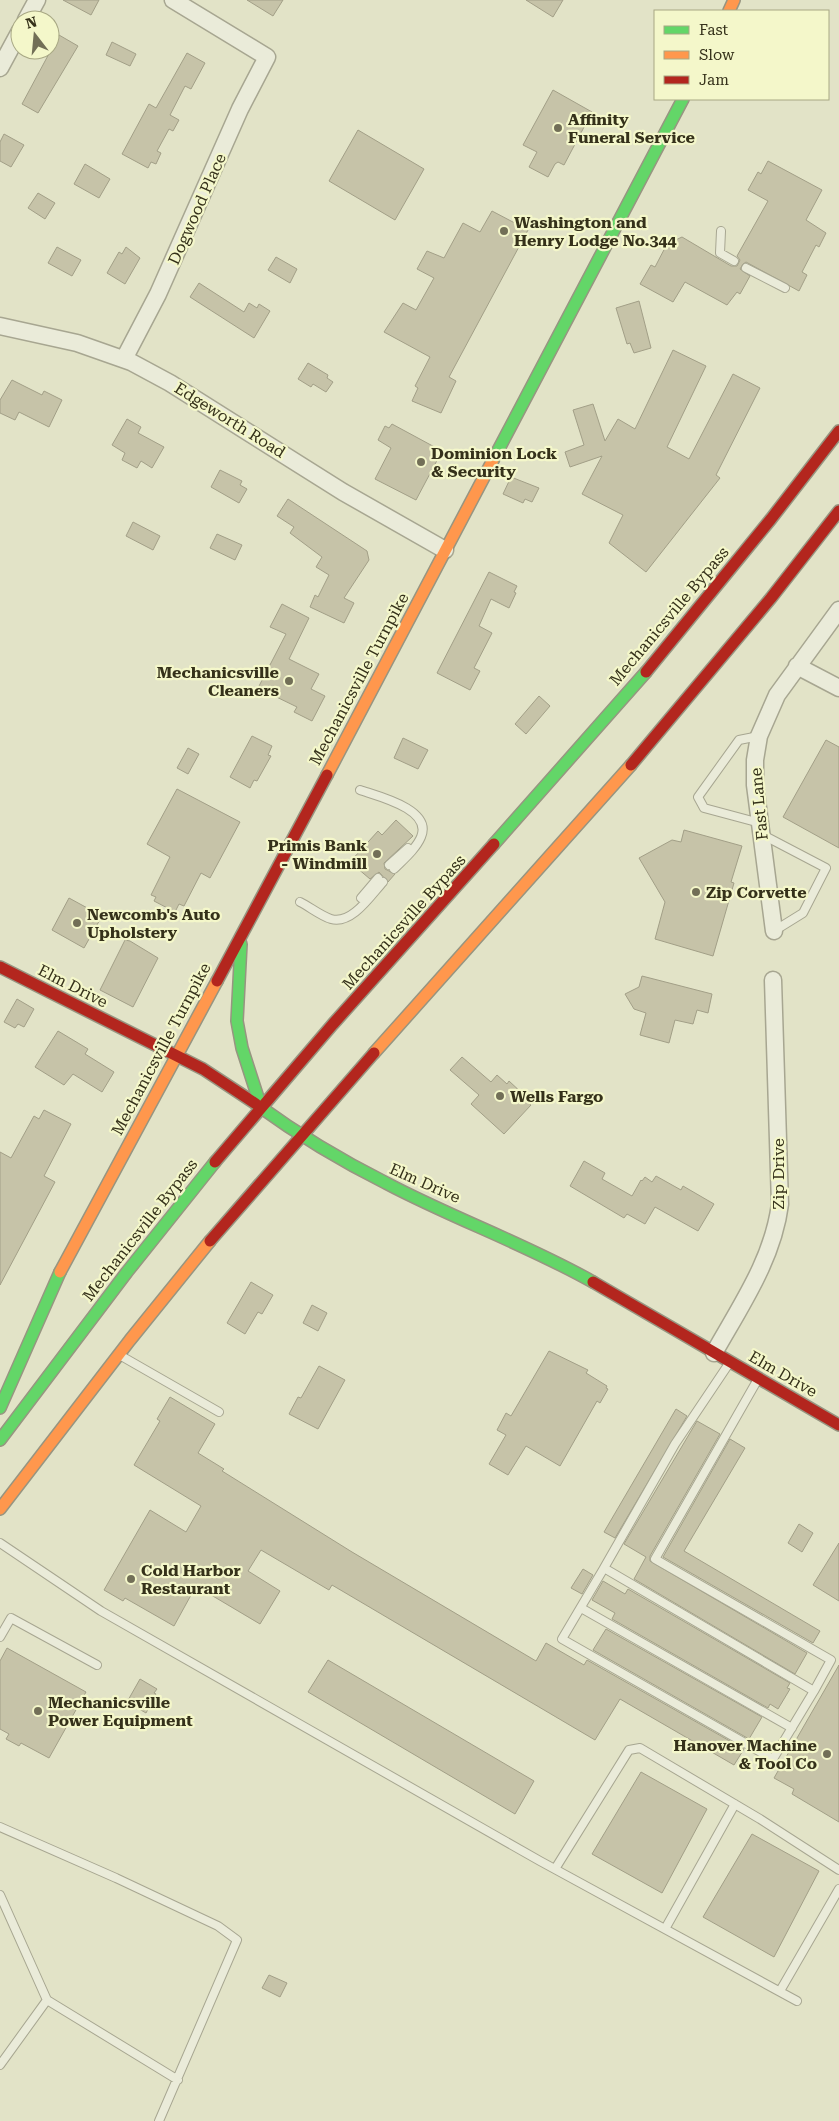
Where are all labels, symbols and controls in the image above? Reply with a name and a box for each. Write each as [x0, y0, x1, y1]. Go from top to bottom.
north arrow [10, 10, 60, 60]
legend [654, 10, 829, 100]
text: N [24, 13, 39, 32]
text: Fast [699, 21, 729, 39]
text: Slow [699, 46, 735, 64]
text: Jam [699, 71, 729, 89]
place label: Affinity Funeral Service [568, 110, 695, 147]
marker: Affinity Funeral Service [552, 122, 564, 134]
street label: Dogwood Place [164, 150, 230, 268]
place label: Washington and Henry Lodge No.344 [514, 213, 676, 250]
marker: Washington and Henry Lodge No.344 [498, 225, 510, 237]
street label: Edgeworth Road [171, 378, 289, 462]
place label: Dominion Lock & Security [431, 444, 557, 481]
marker: Dominion Lock & Security [415, 456, 427, 468]
street label: Mechanicsville Bypass [605, 542, 733, 689]
street label: Mechanicsville Turnpike [305, 589, 413, 768]
place label: Mechanicsville Cleaners [157, 663, 279, 700]
marker: Mechanicsville Cleaners [283, 675, 295, 687]
street label: Fast Lane [746, 767, 772, 841]
place label: Primis Bank - Windmill [267, 836, 368, 873]
marker: Primis Bank - Windmill [371, 848, 383, 860]
street label: Mechanicsville Bypass [338, 850, 470, 993]
place label: Zip Corvette [706, 883, 807, 902]
marker: Zip Corvette [690, 886, 702, 898]
place label: Newcomb's Auto Upholstery [87, 905, 220, 942]
marker: Newcomb's Auto Upholstery [71, 917, 83, 929]
street label: Mechanicsville Turnpike [107, 959, 215, 1138]
street label: Elm Drive [35, 960, 111, 1012]
place label: Wells Fargo [510, 1087, 603, 1106]
marker: Wells Fargo [494, 1090, 506, 1102]
street label: Zip Drive [769, 1138, 788, 1210]
street label: Mechanicsville Bypass [79, 1155, 202, 1305]
street label: Elm Drive [387, 1159, 464, 1207]
street label: Elm Drive [746, 1347, 821, 1401]
place label: Cold Harbor Restaurant [141, 1561, 241, 1598]
marker: Cold Harbor Restaurant [125, 1573, 137, 1585]
place label: Mechanicsville Power Equipment [48, 1693, 193, 1730]
marker: Mechanicsville Power Equipment [32, 1705, 44, 1717]
place label: Hanover Machine & Tool Co [674, 1736, 817, 1773]
marker: Hanover Machine & Tool Co [821, 1748, 833, 1760]

